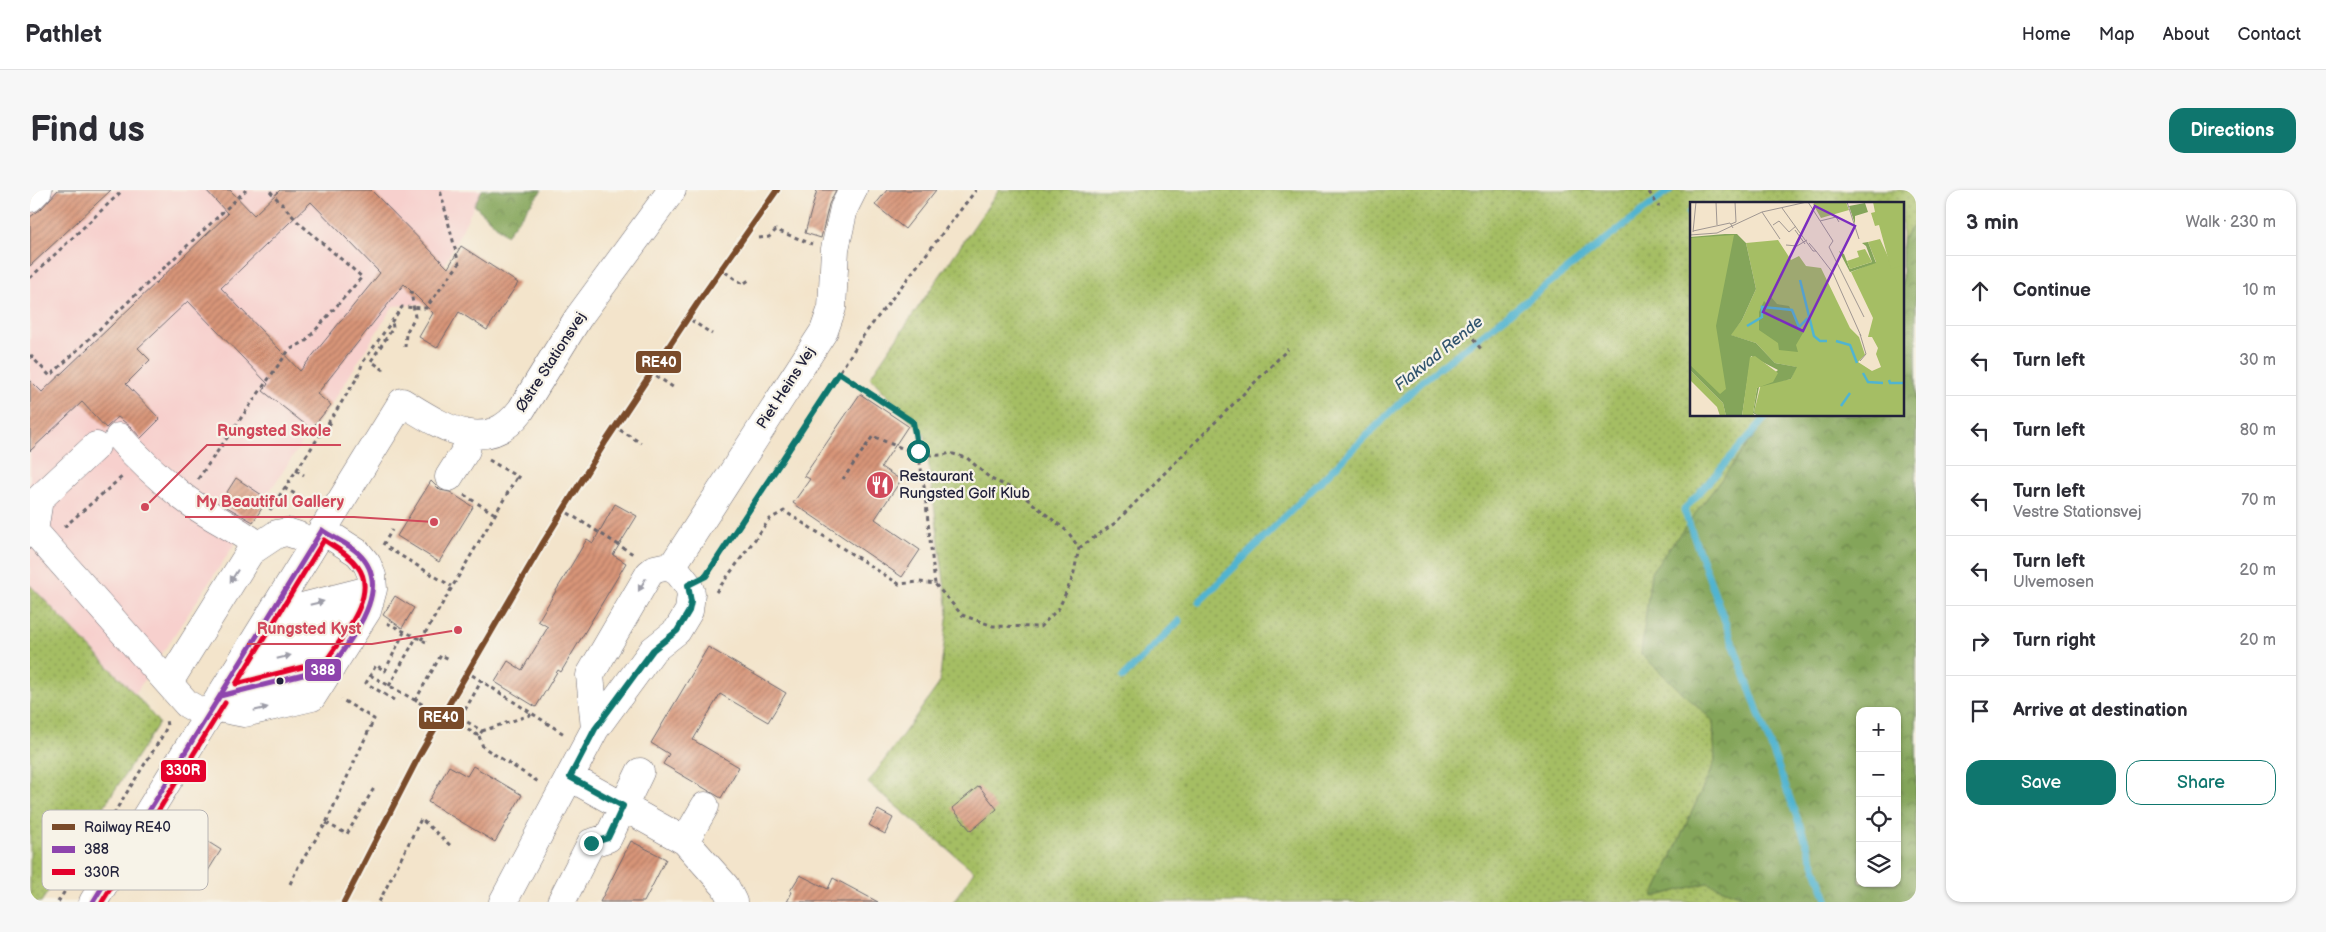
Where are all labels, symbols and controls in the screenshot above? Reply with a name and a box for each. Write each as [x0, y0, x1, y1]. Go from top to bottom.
text: Pathlet [25, 20, 102, 49]
text: Home [2022, 24, 2071, 45]
text: Map [2099, 24, 2135, 45]
text: About [2163, 24, 2210, 45]
text: Contact [2238, 24, 2301, 45]
button: Directions [2169, 108, 2296, 153]
text: Find us [30, 109, 145, 152]
inset map [1690, 202, 1904, 416]
text: 3 min [1966, 210, 2019, 235]
text: Walk · 230 m [2186, 213, 2276, 232]
icon: ahead [1966, 277, 1994, 305]
text: Continue [2013, 279, 2091, 302]
text: 10 m [2243, 281, 2276, 300]
street label: Østre Stationsvej [512, 308, 590, 416]
water label: Flakvad Rende [1391, 313, 1487, 395]
street label: Piet Heins Vej [752, 343, 820, 433]
icon: left [1966, 347, 1994, 375]
text: Turn left [2013, 349, 2085, 372]
line badge: RE40 [635, 350, 682, 374]
text: 30 m [2239, 351, 2276, 370]
text: RE40 [641, 354, 677, 371]
callout: Rungsted Skole [207, 414, 341, 445]
icon: left [1966, 417, 1994, 445]
text: Turn left [2013, 419, 2085, 442]
text: 80 m [2240, 421, 2276, 440]
text: Rungsted Skole [217, 422, 331, 441]
route start [907, 440, 930, 463]
place label: Restaurant Rungsted Golf Klub [899, 467, 1030, 503]
restaurant icon: Restaurant Rungsted Golf Klub [865, 470, 895, 500]
text: Turn left [2013, 480, 2085, 503]
callout: My Beautiful Gallery [185, 486, 354, 517]
icon: left [1966, 487, 1994, 515]
text: 70 m [2241, 491, 2276, 510]
text: My Beautiful Gallery [196, 493, 345, 512]
text: Vestre Stationsvej [2013, 503, 2142, 522]
text: Turn left [2013, 550, 2085, 573]
icon: left [1966, 557, 1994, 585]
text: 20 m [2240, 561, 2276, 580]
one-way arrow [229, 570, 238, 583]
text: Ulvemosen [2013, 573, 2094, 592]
one-way arrow [638, 579, 647, 592]
one-way arrow [309, 599, 324, 607]
callout: Rungsted Kyst [247, 613, 372, 644]
text: Rungsted Kyst [257, 620, 362, 639]
icon: right [1966, 627, 1994, 655]
text: Turn right [2013, 629, 2096, 652]
text: 20 m [2240, 631, 2276, 650]
one-way arrow [277, 653, 292, 661]
line badge: 388 [304, 658, 342, 682]
text: 388 [310, 662, 336, 679]
unlabelled marker [275, 676, 285, 686]
icon: arrive [1966, 697, 1994, 725]
text: Arrive at destination [2013, 699, 2188, 722]
one-way arrow [254, 705, 269, 713]
line badge: RE40 [418, 706, 465, 730]
map controls [1856, 707, 1901, 887]
button: + [1856, 707, 1901, 752]
text: RE40 [423, 709, 459, 726]
button: − [1856, 752, 1901, 797]
line badge: 330R [160, 759, 207, 783]
button: Save [1966, 760, 2116, 805]
button: Share [2126, 760, 2276, 805]
text: 330R [166, 762, 201, 779]
button: locate [1856, 797, 1901, 842]
legend [42, 810, 208, 890]
text: Railway RE40 [84, 819, 171, 836]
route end [580, 832, 603, 855]
text: 388 [84, 841, 109, 858]
button: layers [1856, 842, 1901, 887]
text: 330R [84, 864, 119, 881]

